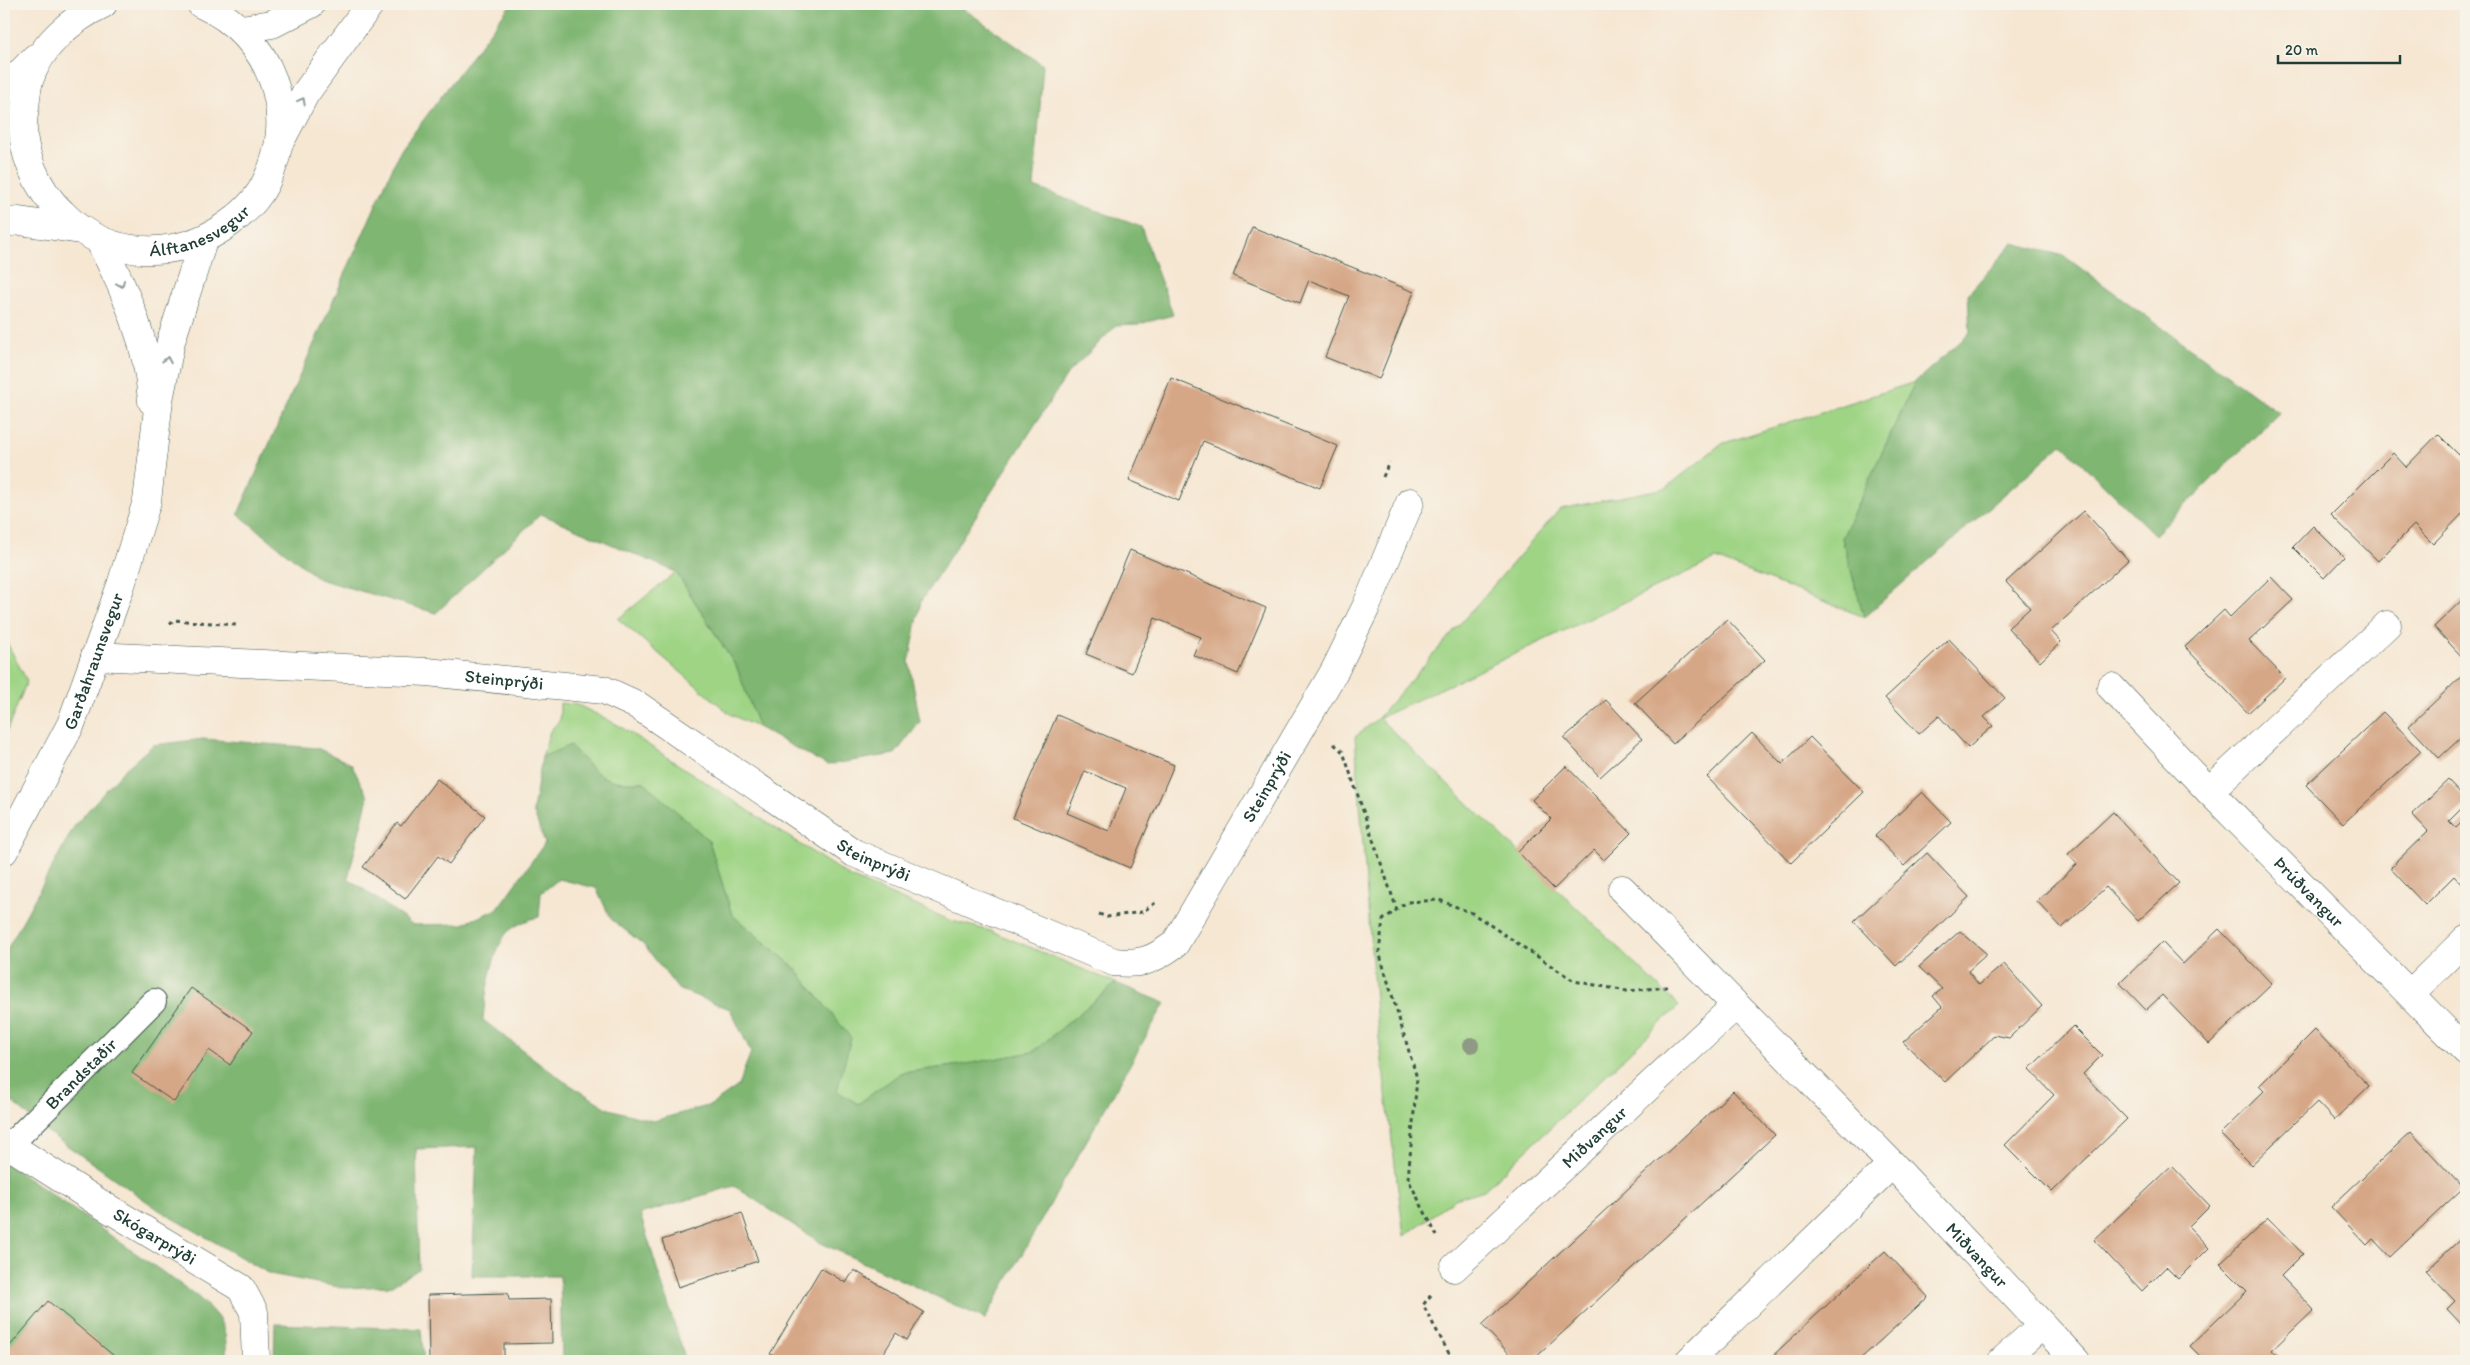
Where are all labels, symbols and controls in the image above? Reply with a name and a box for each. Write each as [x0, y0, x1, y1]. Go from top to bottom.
scale bar [2278, 32, 2400, 64]
text: 20 m [2285, 41, 2319, 59]
one-way arrow [295, 97, 305, 106]
street label: Álftanesvegur [149, 200, 255, 261]
one-way arrow [116, 279, 126, 287]
one-way arrow [162, 355, 172, 364]
street label: Garðahraunsvegur [59, 590, 128, 733]
street label: Steinprýði [464, 665, 545, 695]
street label: Steinprýði [1237, 747, 1296, 826]
street label: Steinprýði [832, 833, 914, 886]
street label: Þrúðvangur [2269, 852, 2349, 932]
street label: Brandstaðir [41, 1033, 122, 1114]
street label: Miðvangur [1557, 1101, 1632, 1173]
street label: Skógarprýði [109, 1203, 201, 1270]
street label: Miðvangur [1941, 1218, 2013, 1293]

